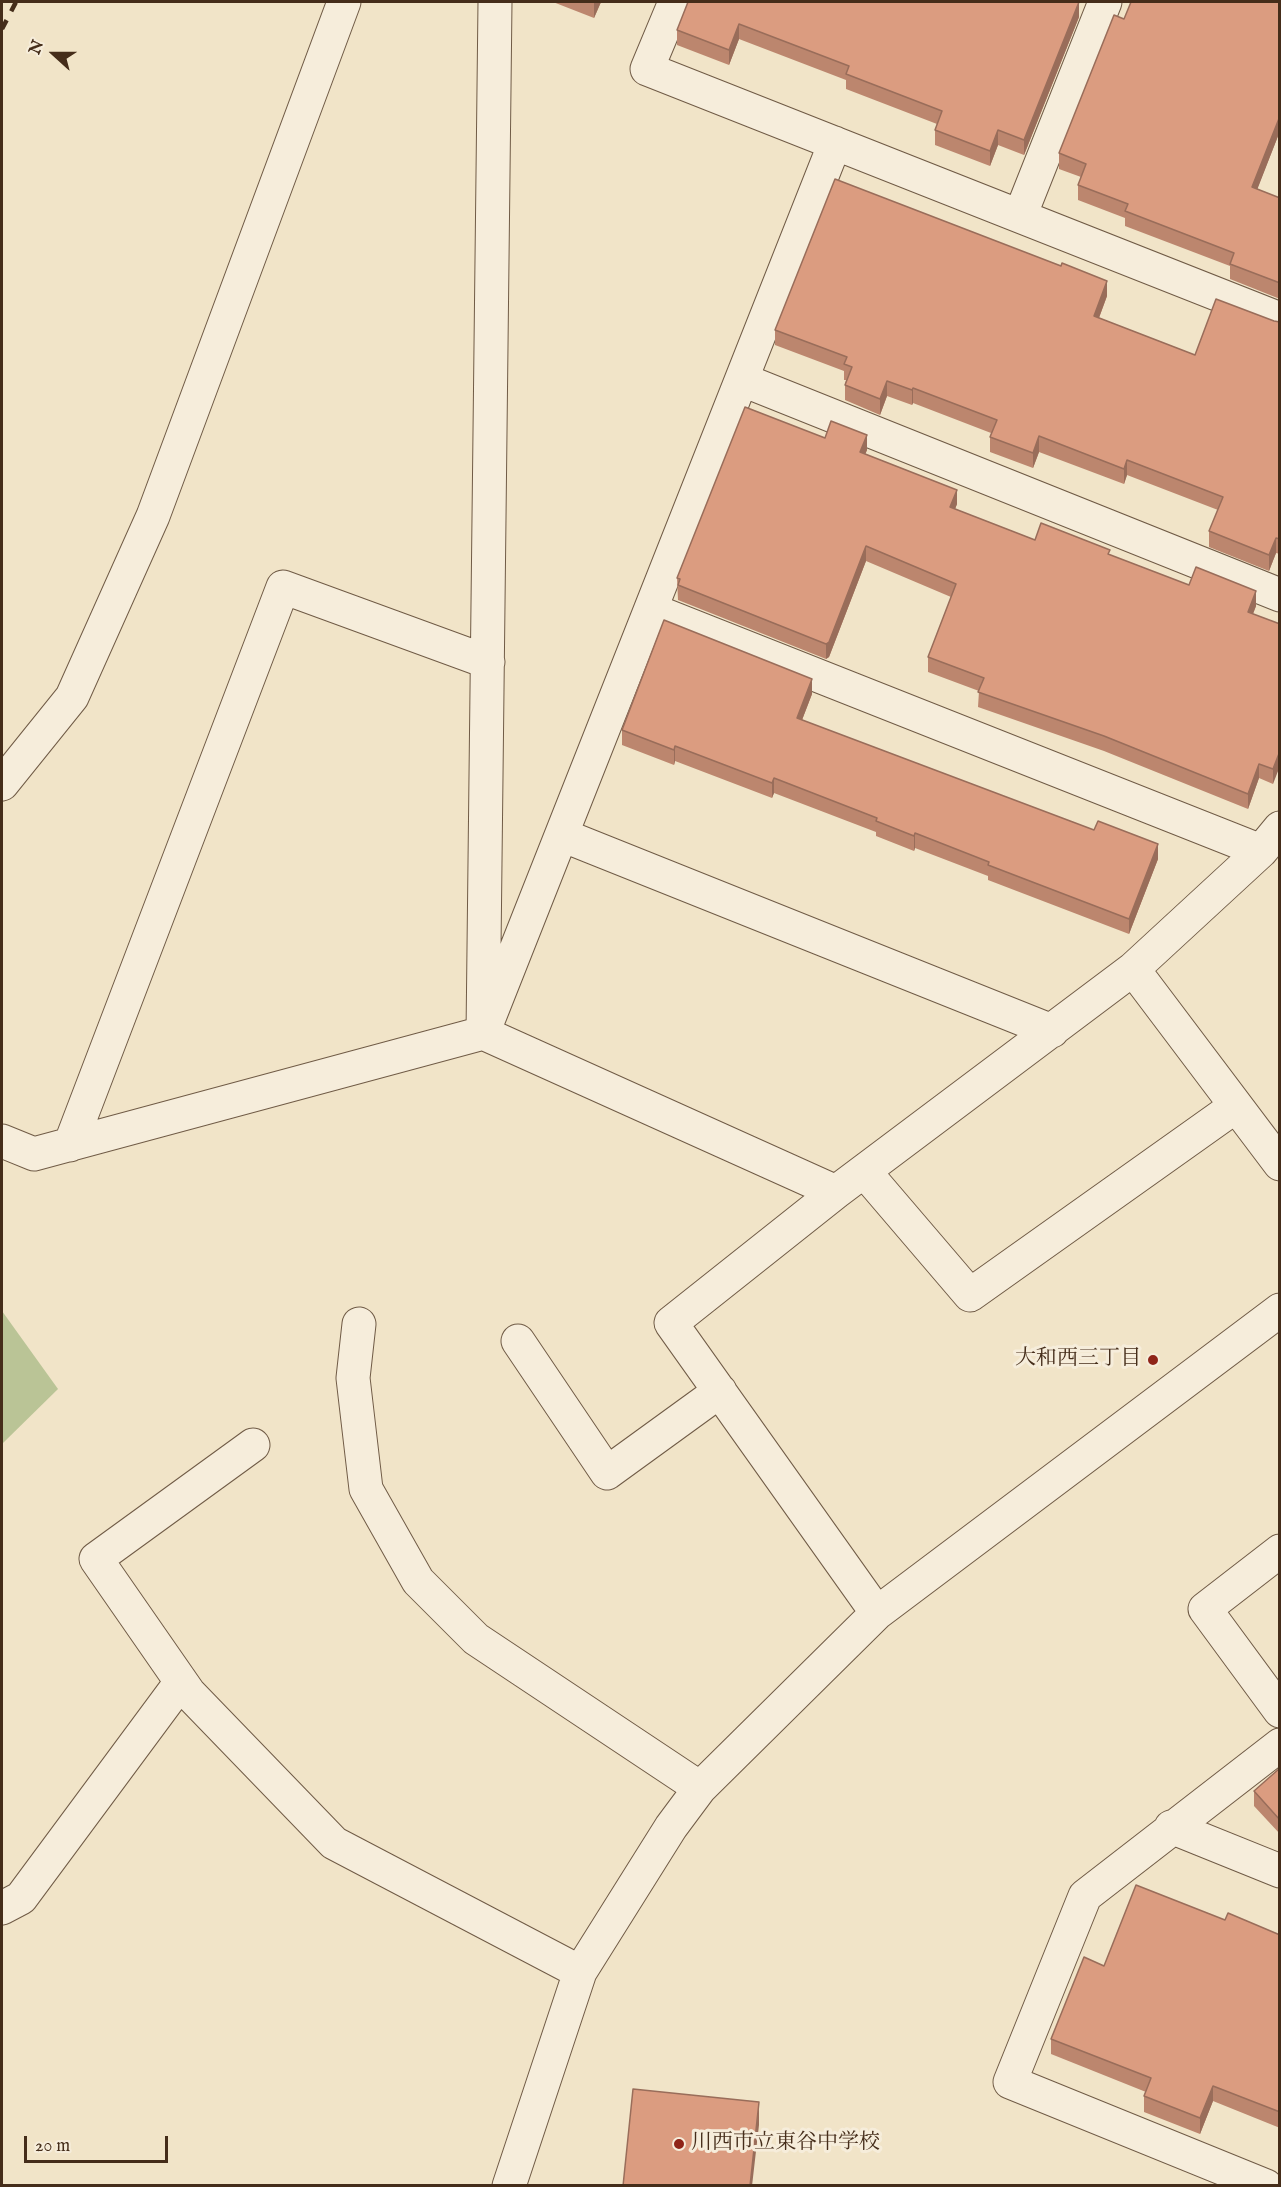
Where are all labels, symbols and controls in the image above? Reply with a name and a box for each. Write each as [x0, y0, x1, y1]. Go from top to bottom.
north arrow [24, 24, 84, 84]
text: N [25, 38, 49, 58]
place label: 大和西三丁目 [1015, 1347, 1141, 1373]
marker: 大和西三丁目 [1146, 1353, 1160, 1367]
scale bar [27, 2124, 171, 2162]
place label: 川西市立東谷中学校 [691, 2131, 880, 2157]
text: 20 m [35, 2135, 70, 2158]
marker: 川西市立東谷中学校 [672, 2137, 686, 2151]

